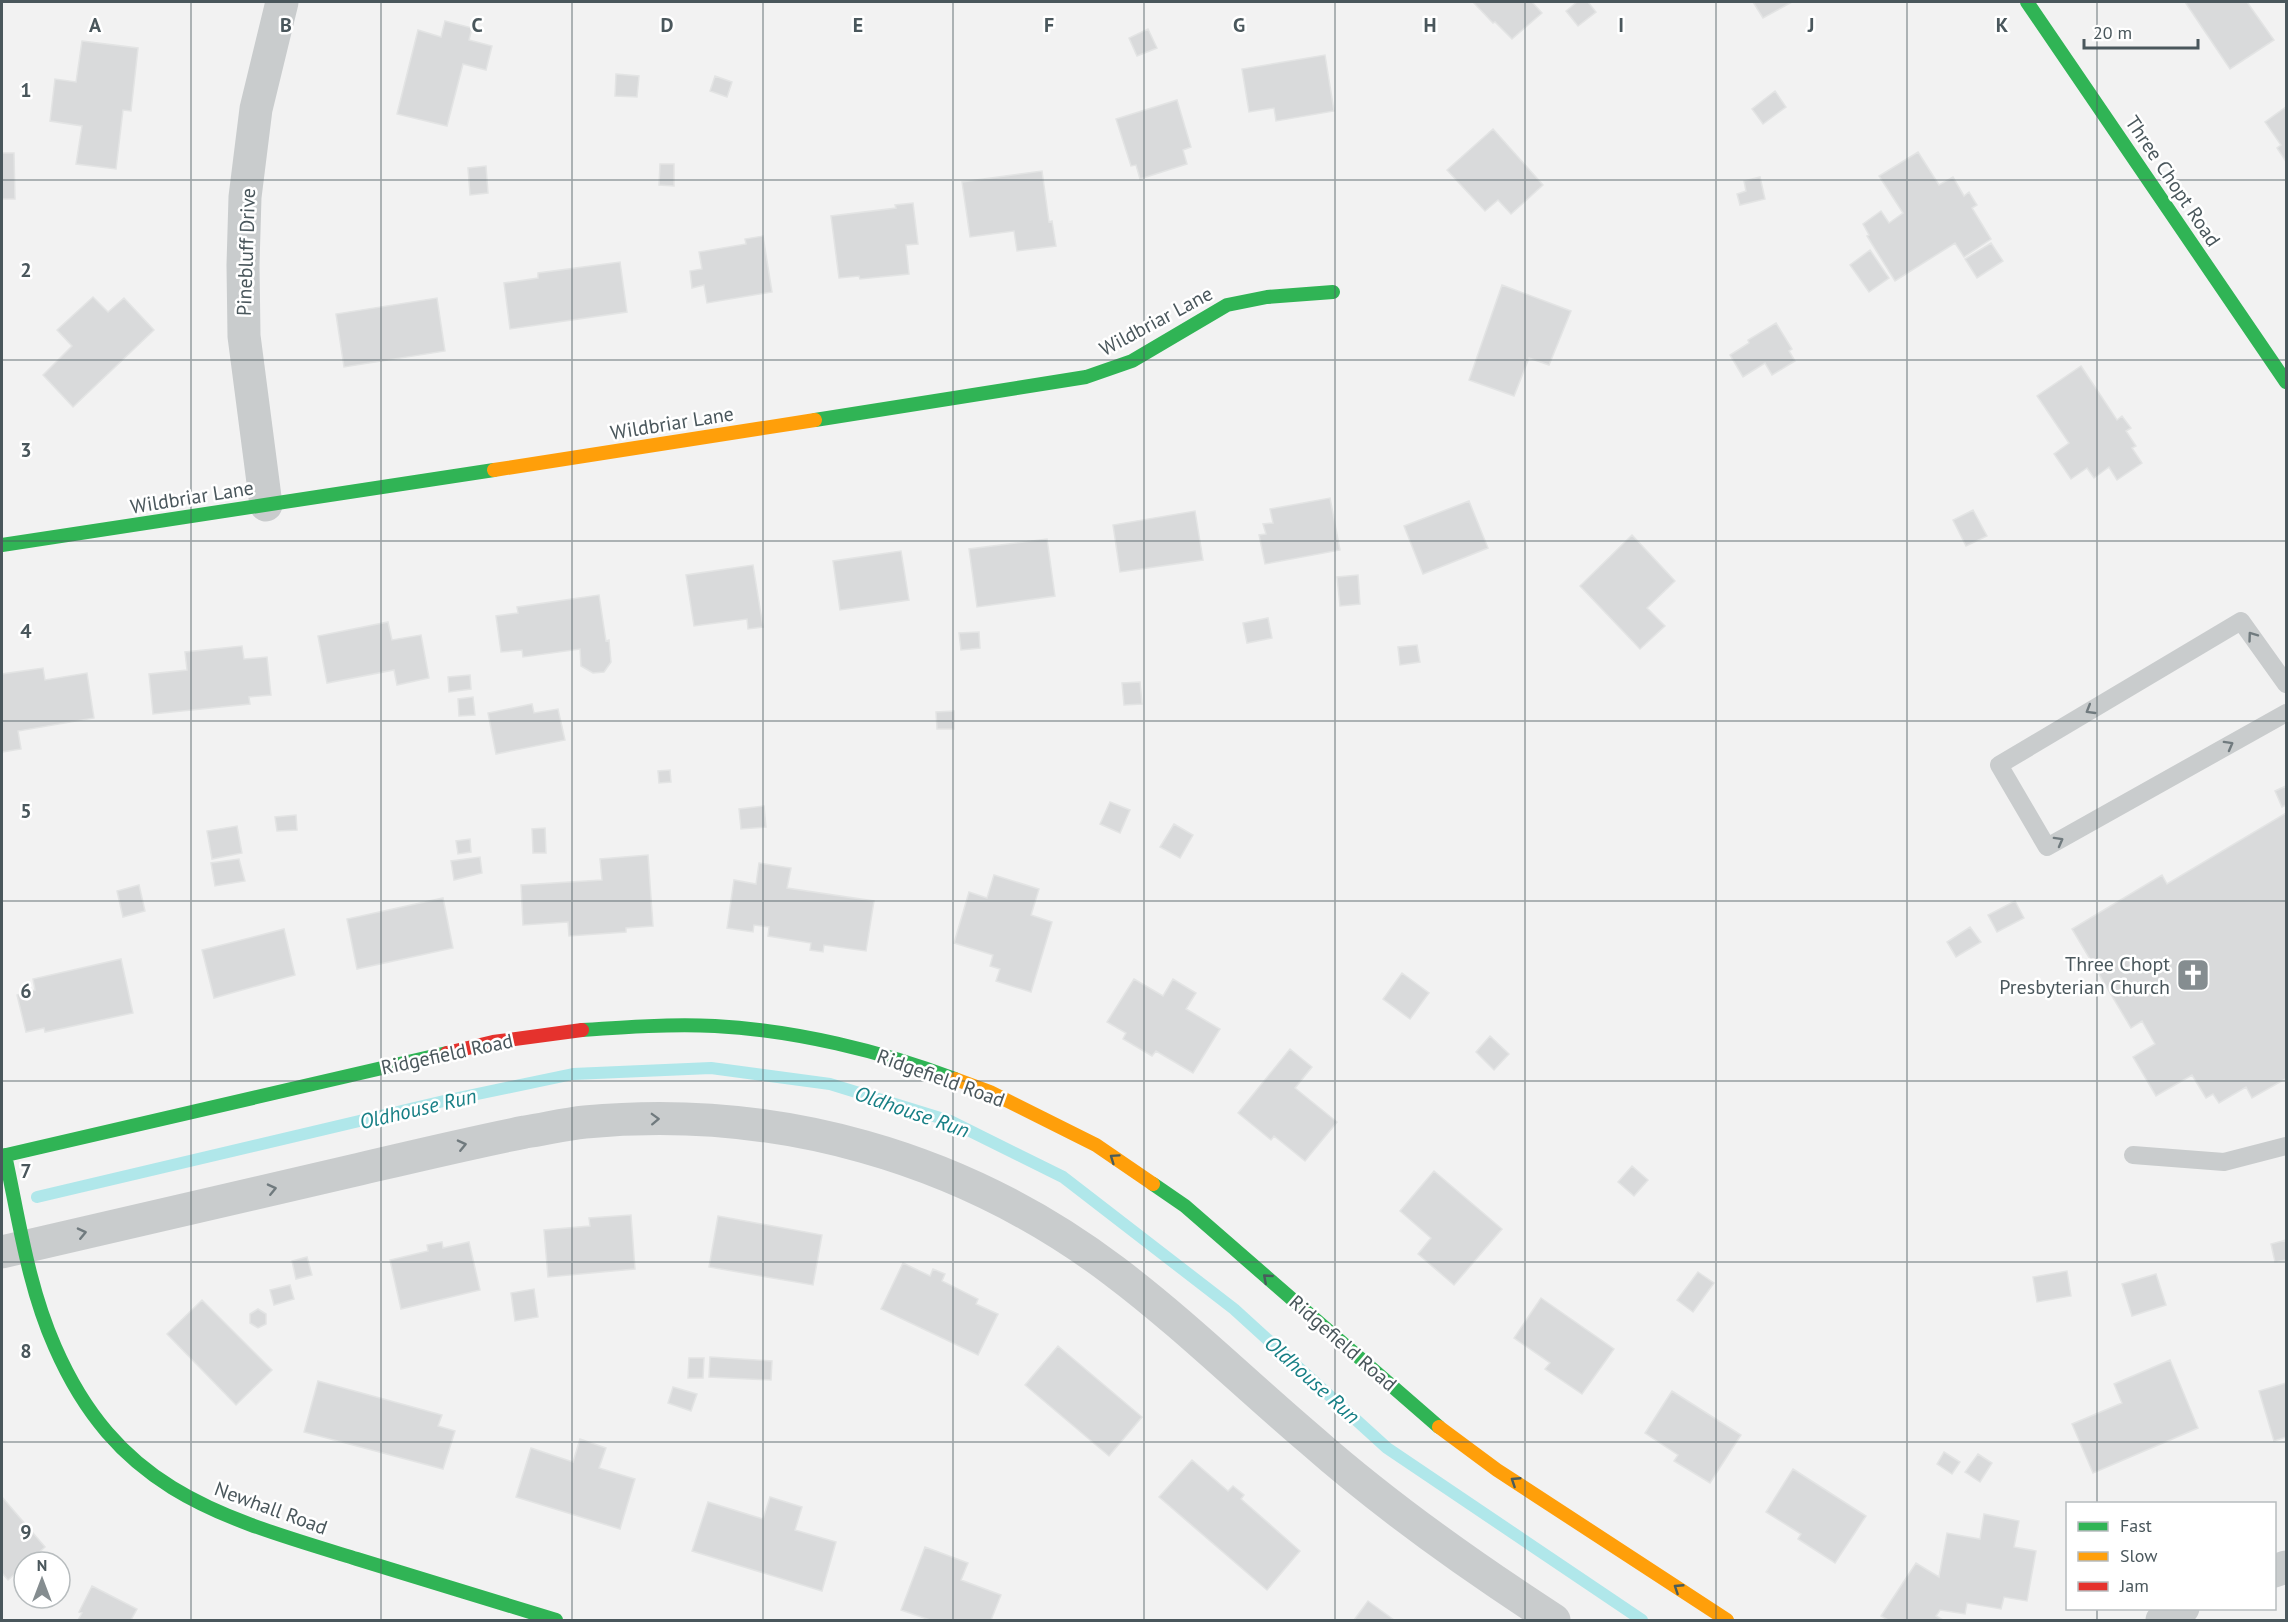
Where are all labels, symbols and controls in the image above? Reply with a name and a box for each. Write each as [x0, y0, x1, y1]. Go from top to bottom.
text: A [89, 12, 102, 38]
text: B [280, 12, 292, 38]
text: C [471, 12, 483, 38]
text: D [661, 12, 674, 38]
text: E [853, 12, 863, 38]
text: F [1044, 12, 1054, 38]
text: G [1233, 12, 1245, 38]
text: H [1423, 12, 1437, 38]
text: I [1618, 12, 1624, 38]
text: J [1807, 12, 1814, 38]
text: K [1996, 12, 2009, 38]
scale bar [2084, 12, 2198, 50]
text: 20 m [2093, 21, 2132, 44]
text: 1 [20, 77, 32, 103]
street label: Three Chopt Road [2120, 110, 2226, 252]
street label: Pinebluff Drive [231, 188, 261, 316]
text: 2 [20, 257, 32, 283]
street label: Wildbriar Lane [1095, 280, 1217, 362]
street label: Wildbriar Lane [608, 400, 736, 446]
text: 3 [20, 437, 32, 463]
street label: Wildbriar Lane [128, 474, 256, 520]
text: 4 [20, 618, 32, 644]
one-way arrow [2249, 632, 2260, 643]
one-way arrow [2086, 703, 2096, 715]
one-way arrow [2223, 741, 2233, 752]
text: 5 [20, 798, 32, 824]
one-way arrow [2053, 836, 2064, 848]
place label: Three Chopt Presbyterian Church [1999, 951, 2170, 1000]
church icon: Three Chopt Presbyterian Church [2175, 957, 2211, 993]
text: 6 [20, 978, 32, 1004]
street label: Ridgefield Road [379, 1027, 515, 1081]
street label: Ridgefield Road [874, 1043, 1008, 1113]
water label: Oldhouse Run [851, 1079, 973, 1144]
water label: Oldhouse Run [357, 1082, 479, 1135]
one-way arrow [651, 1112, 660, 1125]
one-way arrow [457, 1139, 467, 1152]
one-way arrow [1110, 1154, 1121, 1165]
text: 7 [20, 1158, 32, 1184]
one-way arrow [267, 1183, 277, 1196]
one-way arrow [77, 1227, 87, 1240]
one-way arrow [1263, 1274, 1274, 1285]
street label: Ridgefield Road [1284, 1289, 1402, 1397]
water label: Oldhouse Run [1259, 1330, 1366, 1430]
text: 8 [20, 1338, 32, 1364]
street label: Newhall Road [211, 1476, 331, 1540]
one-way arrow [1511, 1477, 1521, 1489]
legend [2066, 1502, 2276, 1610]
text: Fast [2120, 1514, 2152, 1537]
text: 9 [20, 1519, 32, 1545]
text: Slow [2120, 1544, 2158, 1567]
north arrow [12, 1550, 72, 1610]
text: N [37, 1555, 47, 1575]
text: Jam [2119, 1574, 2149, 1597]
one-way arrow [1674, 1584, 1684, 1596]

